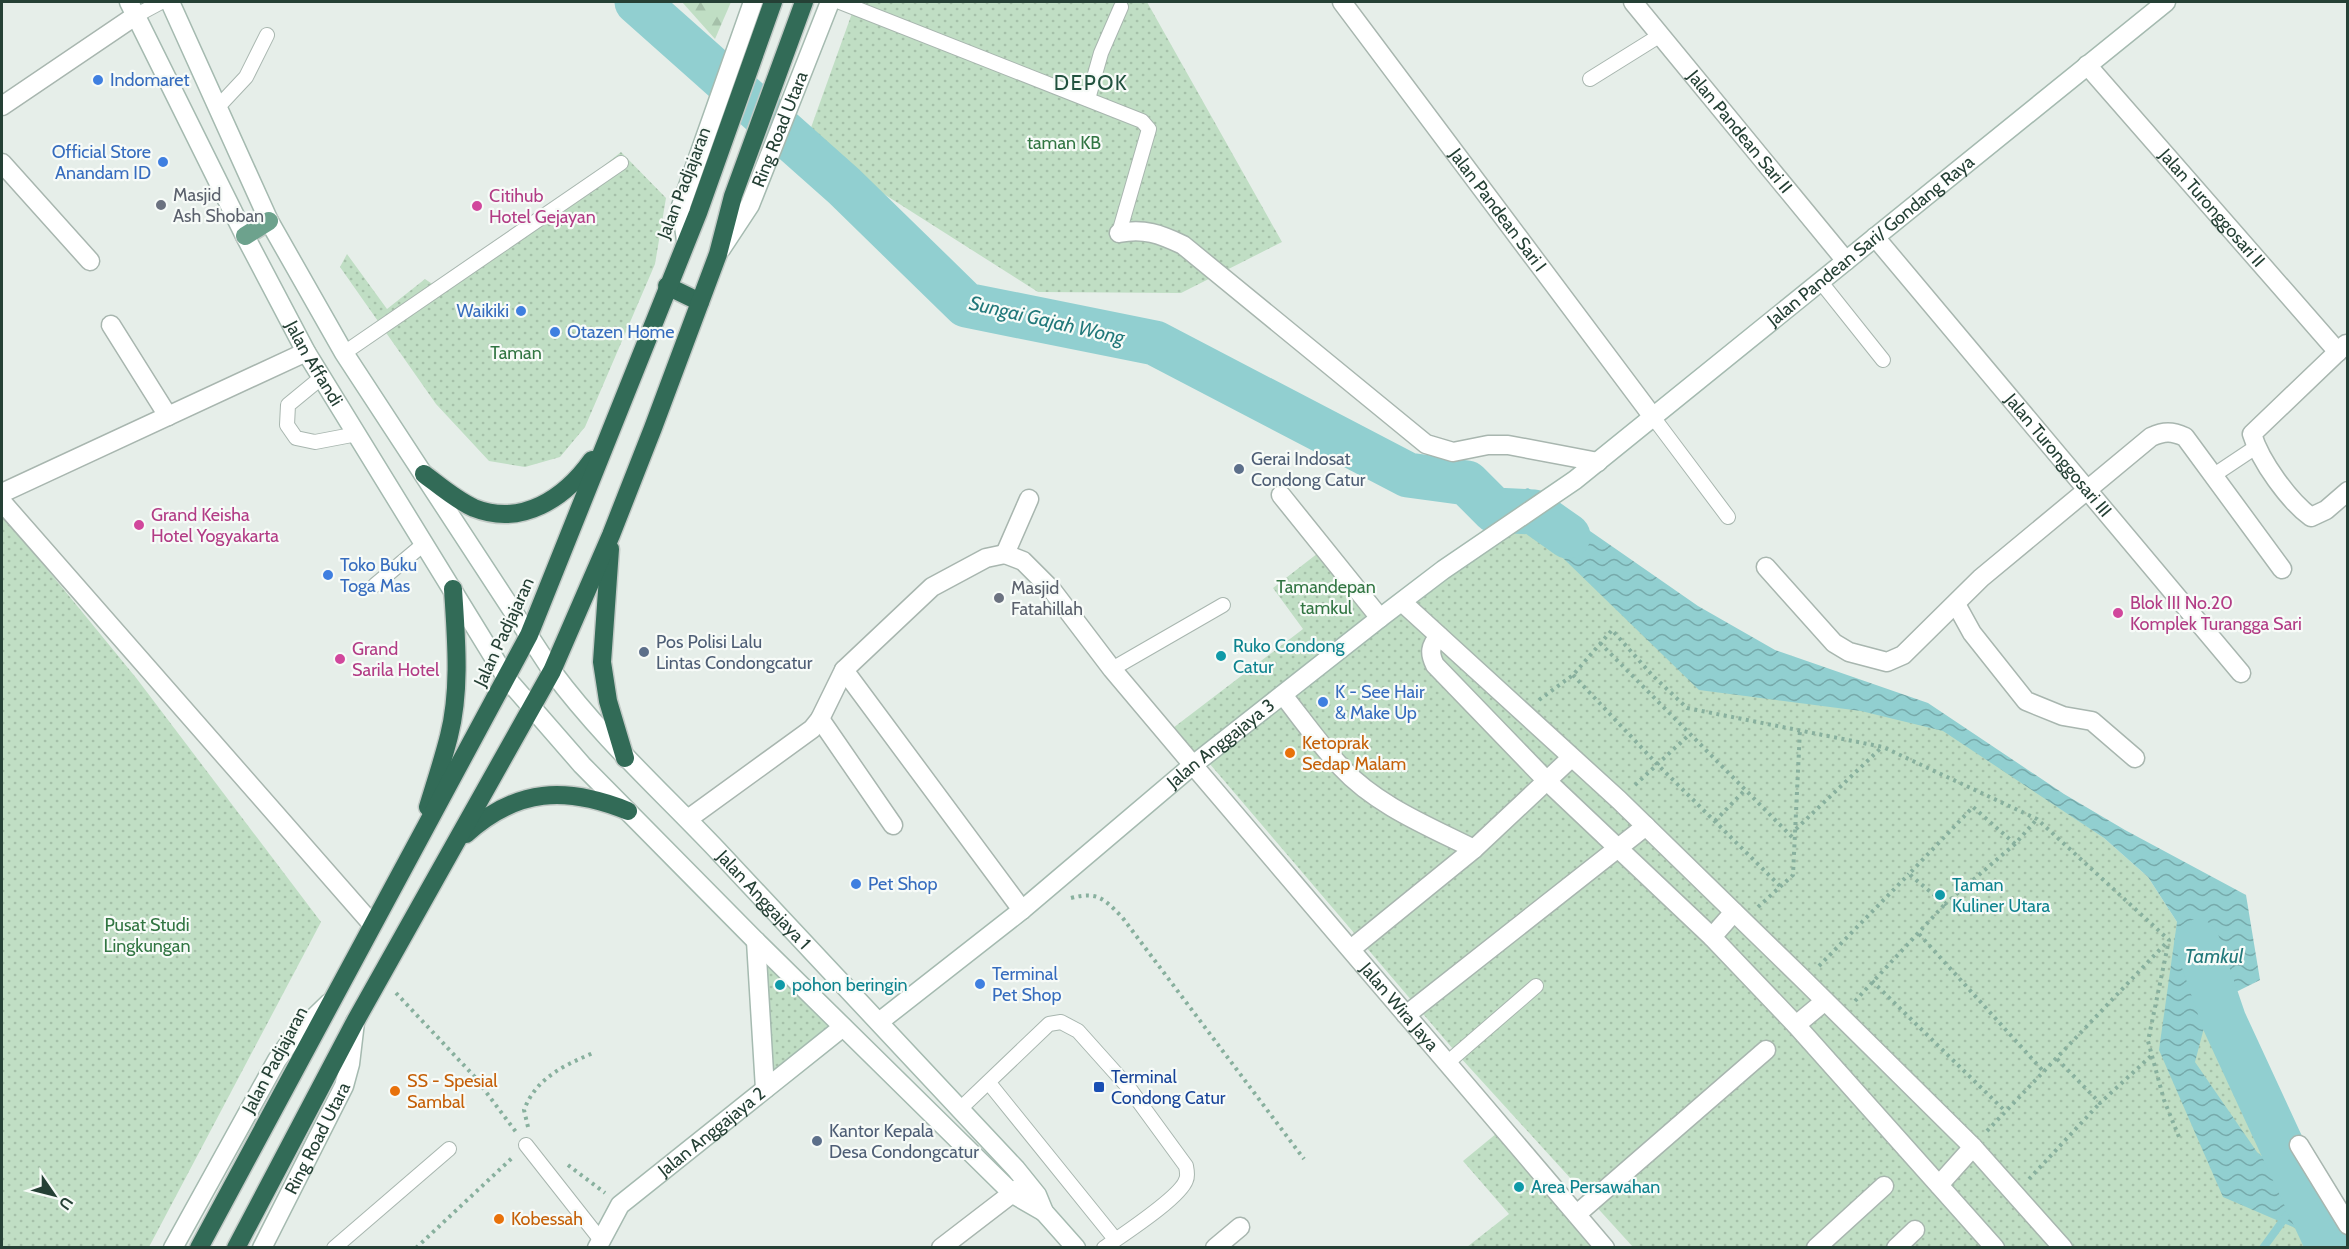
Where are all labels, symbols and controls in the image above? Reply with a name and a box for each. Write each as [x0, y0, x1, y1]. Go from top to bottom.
street label: Jalan Pandean Sari II [1682, 65, 1797, 198]
street label: Ring Road Utara [747, 68, 813, 190]
place label: Indomaret [110, 69, 190, 91]
district label: DEPOK [1054, 70, 1128, 95]
marker: Indomaret [91, 73, 105, 87]
street label: Jalan Padjajaran [652, 124, 715, 243]
park label: taman KB [1027, 132, 1101, 154]
place label: Official Store Anandam ID [52, 141, 151, 184]
street label: Jalan Pandean Sari I [1444, 143, 1551, 276]
street label: Jalan Turonggosari II [2154, 144, 2270, 272]
street label: Jalan Pandean Sari/ Gondang Raya [1762, 150, 1979, 332]
marker: Official Store Anandam ID [156, 155, 170, 169]
place label: Masjid Ash Shoban [173, 184, 264, 227]
place label: Citihub Hotel Gejayan [489, 185, 596, 228]
marker: Masjid Ash Shoban [154, 198, 168, 212]
marker: Citihub Hotel Gejayan [470, 199, 484, 213]
water label: Sungai Gajah Wong [967, 290, 1128, 350]
place label: Waikiki [456, 300, 509, 322]
marker: Waikiki [514, 304, 528, 318]
street label: Jalan Affandi [280, 316, 348, 410]
place label: Otazen Home [567, 321, 675, 343]
marker: Otazen Home [548, 325, 562, 339]
park label: Taman [490, 342, 542, 364]
street label: Jalan Turonggosari III [2000, 388, 2116, 521]
place label: Gerai Indosat Condong Catur [1251, 448, 1366, 491]
marker: Gerai Indosat Condong Catur [1232, 462, 1246, 476]
place label: Grand Keisha Hotel Yogyakarta [151, 504, 279, 547]
marker: Grand Keisha Hotel Yogyakarta [132, 518, 146, 532]
place label: Toko Buku Toga Mas [340, 554, 417, 597]
marker: Toko Buku Toga Mas [321, 568, 335, 582]
street label: Jalan Padjajaran [469, 574, 539, 691]
park label: Tamandepan tamkul [1276, 576, 1376, 619]
place label: Masjid Fatahillah [1011, 577, 1083, 620]
marker: Masjid Fatahillah [992, 591, 1006, 605]
place label: Blok III No.20 Komplek Turangga Sari [2130, 592, 2302, 635]
marker: Blok III No.20 Komplek Turangga Sari [2111, 606, 2125, 620]
place label: Pos Polisi Lalu Lintas Condongcatur [656, 631, 813, 674]
place label: Ruko Condong Catur [1233, 635, 1345, 678]
place label: Grand Sarila Hotel [352, 638, 440, 681]
marker: Pos Polisi Lalu Lintas Condongcatur [637, 645, 651, 659]
marker: Ruko Condong Catur [1214, 649, 1228, 663]
marker: Grand Sarila Hotel [333, 652, 347, 666]
place label: K - See Hair & Make Up [1335, 681, 1425, 724]
street label: Jalan Anggajaya 3 [1162, 694, 1279, 794]
marker: K - See Hair & Make Up [1316, 695, 1330, 709]
place label: Ketoprak Sedap Malam [1302, 732, 1406, 775]
marker: Ketoprak Sedap Malam [1283, 746, 1297, 760]
street label: Jalan Anggajaya 1 [711, 845, 815, 954]
place label: Pet Shop [868, 873, 937, 895]
place label: Taman Kuliner Utara [1952, 874, 2050, 917]
marker: Pet Shop [849, 877, 863, 891]
marker: Taman Kuliner Utara [1933, 888, 1947, 902]
park label: Pusat Studi Lingkungan [103, 914, 191, 957]
water label: Tamkul [2185, 944, 2244, 968]
street label: Jalan Wira Jaya [1355, 957, 1443, 1056]
place label: Terminal Pet Shop [992, 963, 1061, 1006]
place label: pohon beringin [792, 974, 908, 996]
marker: Terminal Pet Shop [973, 977, 987, 991]
marker: pohon beringin [773, 978, 787, 992]
street label: Jalan Padjajaran [237, 1003, 312, 1118]
place label: Terminal Condong Catur [1111, 1066, 1226, 1109]
place label: SS - Spesial Sambal [407, 1070, 498, 1113]
street label: Ring Road Utara [280, 1078, 355, 1198]
marker: Terminal Condong Catur [1092, 1080, 1106, 1094]
street label: Jalan Anggajaya 2 [653, 1082, 770, 1182]
marker: SS - Spesial Sambal [388, 1084, 402, 1098]
place label: Kantor Kepala Desa Condongcatur [829, 1120, 979, 1163]
marker: Kantor Kepala Desa Condongcatur [810, 1134, 824, 1148]
north arrow [24, 1165, 84, 1225]
place label: Area Persawahan [1531, 1176, 1660, 1198]
marker: Area Persawahan [1512, 1180, 1526, 1194]
text: U [55, 1193, 77, 1213]
place label: Kobessah [511, 1208, 583, 1230]
marker: Kobessah [492, 1212, 506, 1226]

